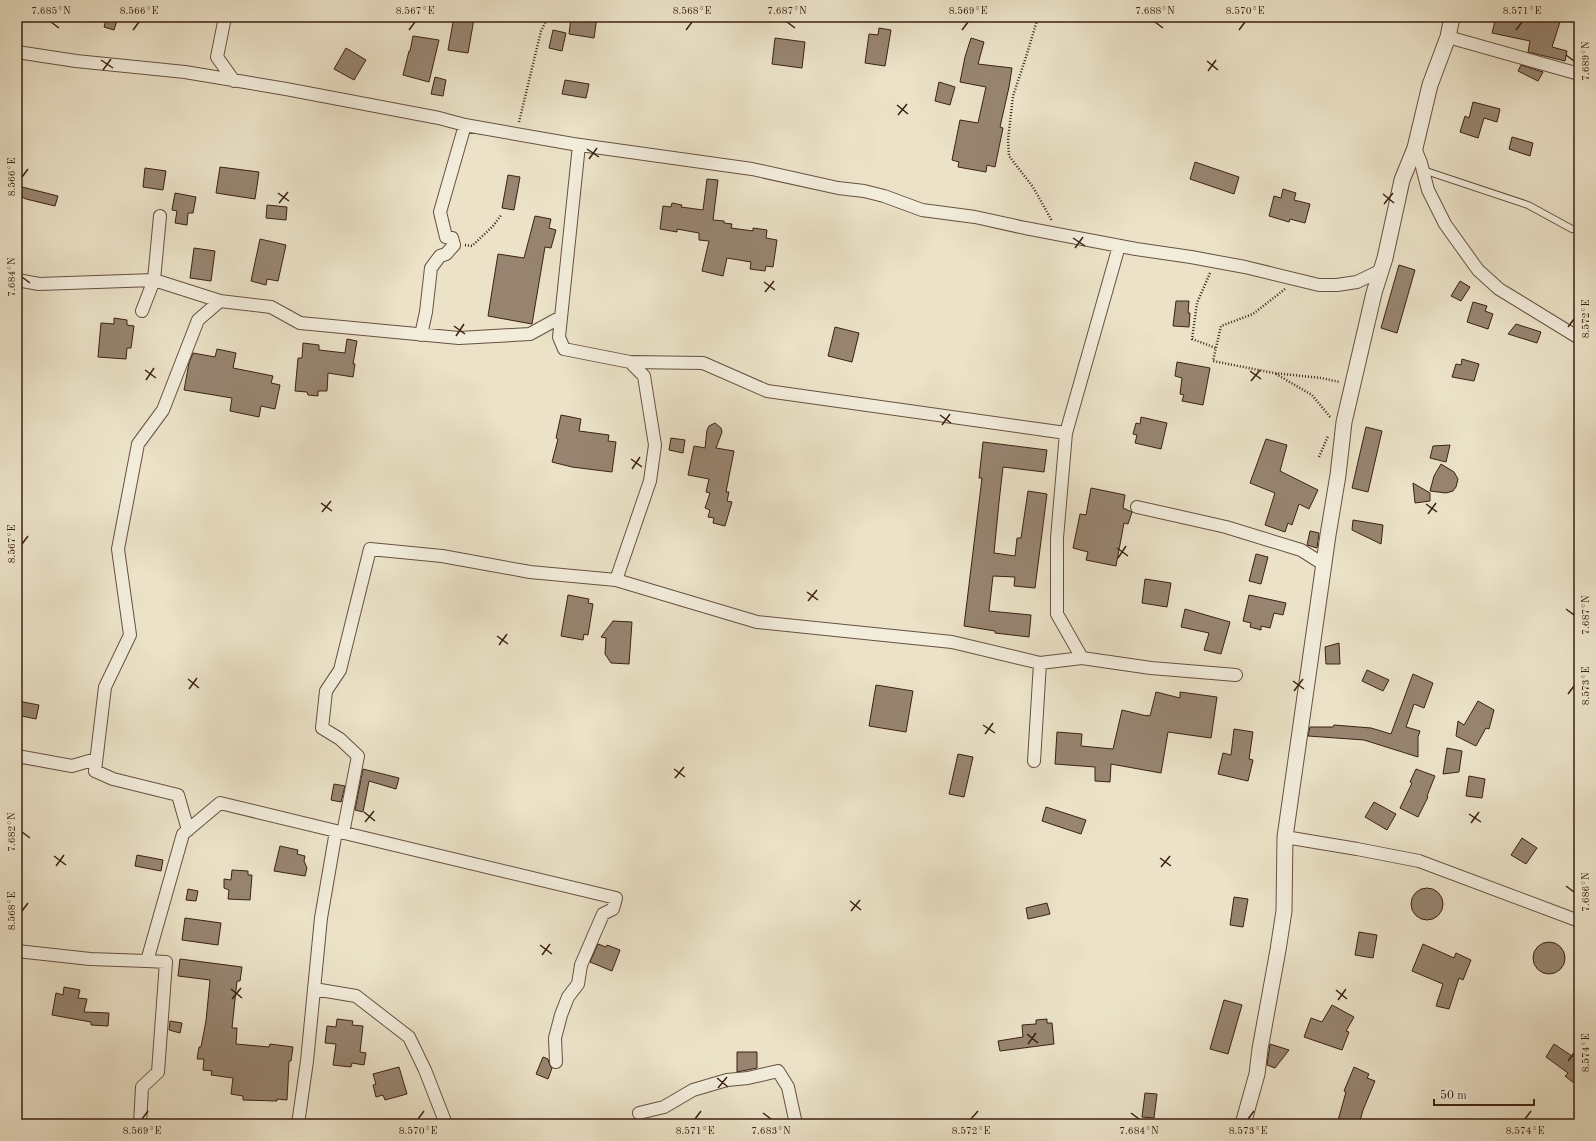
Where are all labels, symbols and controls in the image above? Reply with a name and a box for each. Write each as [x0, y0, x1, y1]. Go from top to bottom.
text: 7.685°N [31, 6, 71, 16]
text: 8.566°E [120, 6, 158, 16]
text: 8.567°E [396, 6, 434, 16]
text: 8.568°E [673, 6, 711, 16]
text: 7.687°N [767, 6, 807, 16]
text: 8.569°E [949, 6, 987, 16]
text: 7.688°N [1135, 6, 1175, 16]
text: 8.570°E [1226, 6, 1264, 16]
text: 8.571°E [1503, 6, 1541, 16]
text: 7.689°N [1581, 41, 1591, 81]
text: 8.566°E [7, 158, 17, 196]
text: 7.684°N [7, 257, 17, 297]
text: 8.572°E [1581, 300, 1591, 338]
text: 8.567°E [7, 525, 17, 563]
text: 7.687°N [1581, 595, 1591, 635]
text: 8.573°E [1581, 667, 1591, 705]
text: 7.682°N [7, 812, 17, 852]
text: 7.686°N [1581, 872, 1591, 912]
text: 8.568°E [7, 892, 17, 930]
text: 8.574°E [1581, 1034, 1591, 1072]
scale bar [1434, 1081, 1534, 1107]
text: 50 m [1440, 1089, 1467, 1102]
text: 8.569°E [123, 1126, 161, 1136]
text: 8.570°E [399, 1126, 437, 1136]
text: 8.571°E [676, 1126, 714, 1136]
text: 7.683°N [751, 1126, 791, 1136]
text: 8.572°E [952, 1126, 990, 1136]
text: 7.684°N [1119, 1126, 1159, 1136]
text: 8.573°E [1229, 1126, 1267, 1136]
text: 8.574°E [1506, 1126, 1544, 1136]

